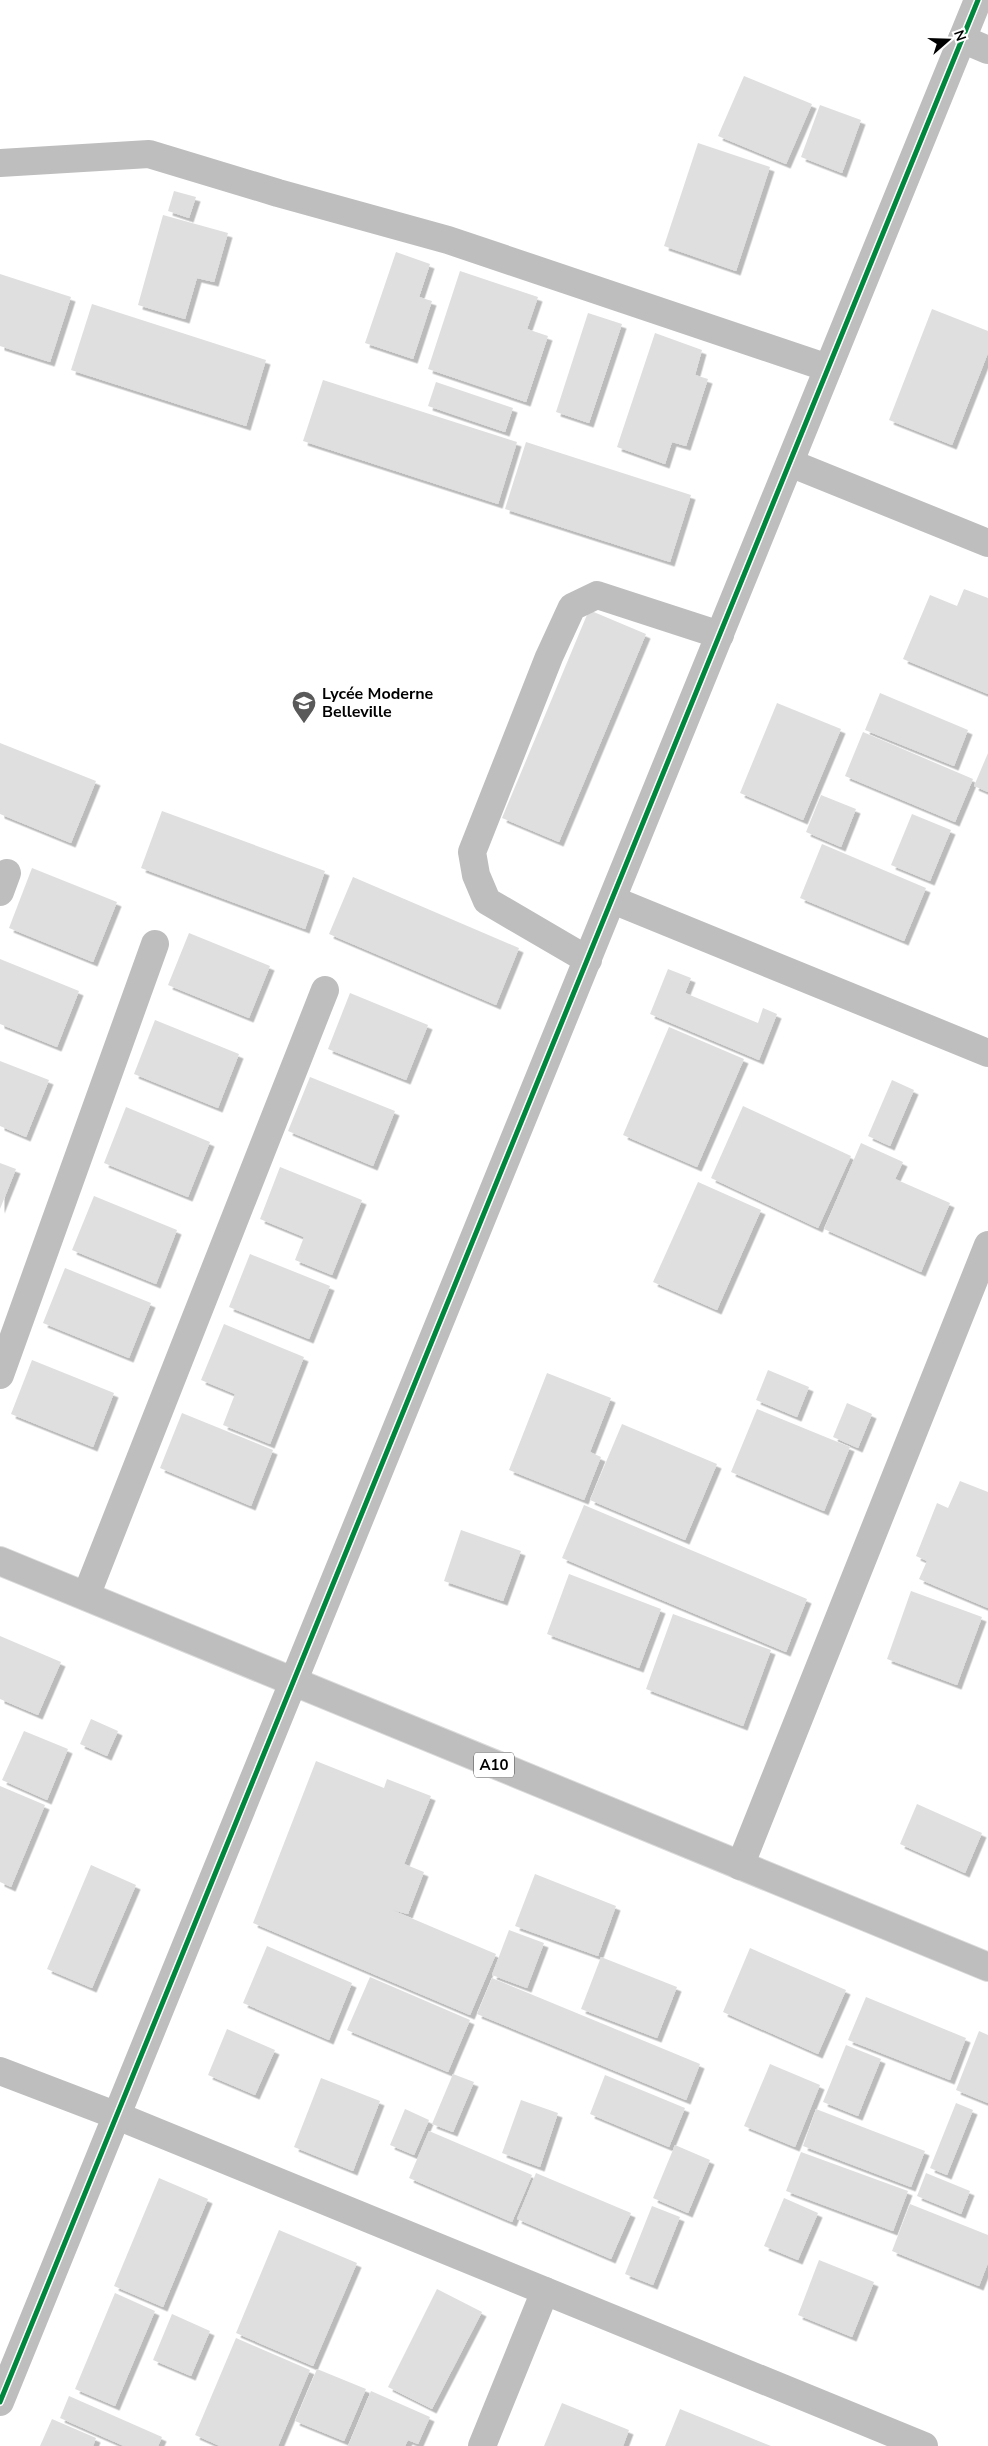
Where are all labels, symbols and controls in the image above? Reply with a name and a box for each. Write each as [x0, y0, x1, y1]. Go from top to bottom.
north arrow [923, 15, 973, 65]
text: N [949, 28, 970, 44]
place label: Lycée Moderne Belleville [322, 683, 434, 723]
school or university icon: Lycée Moderne Belleville [291, 690, 317, 724]
road number: A10 [474, 1752, 514, 1778]

